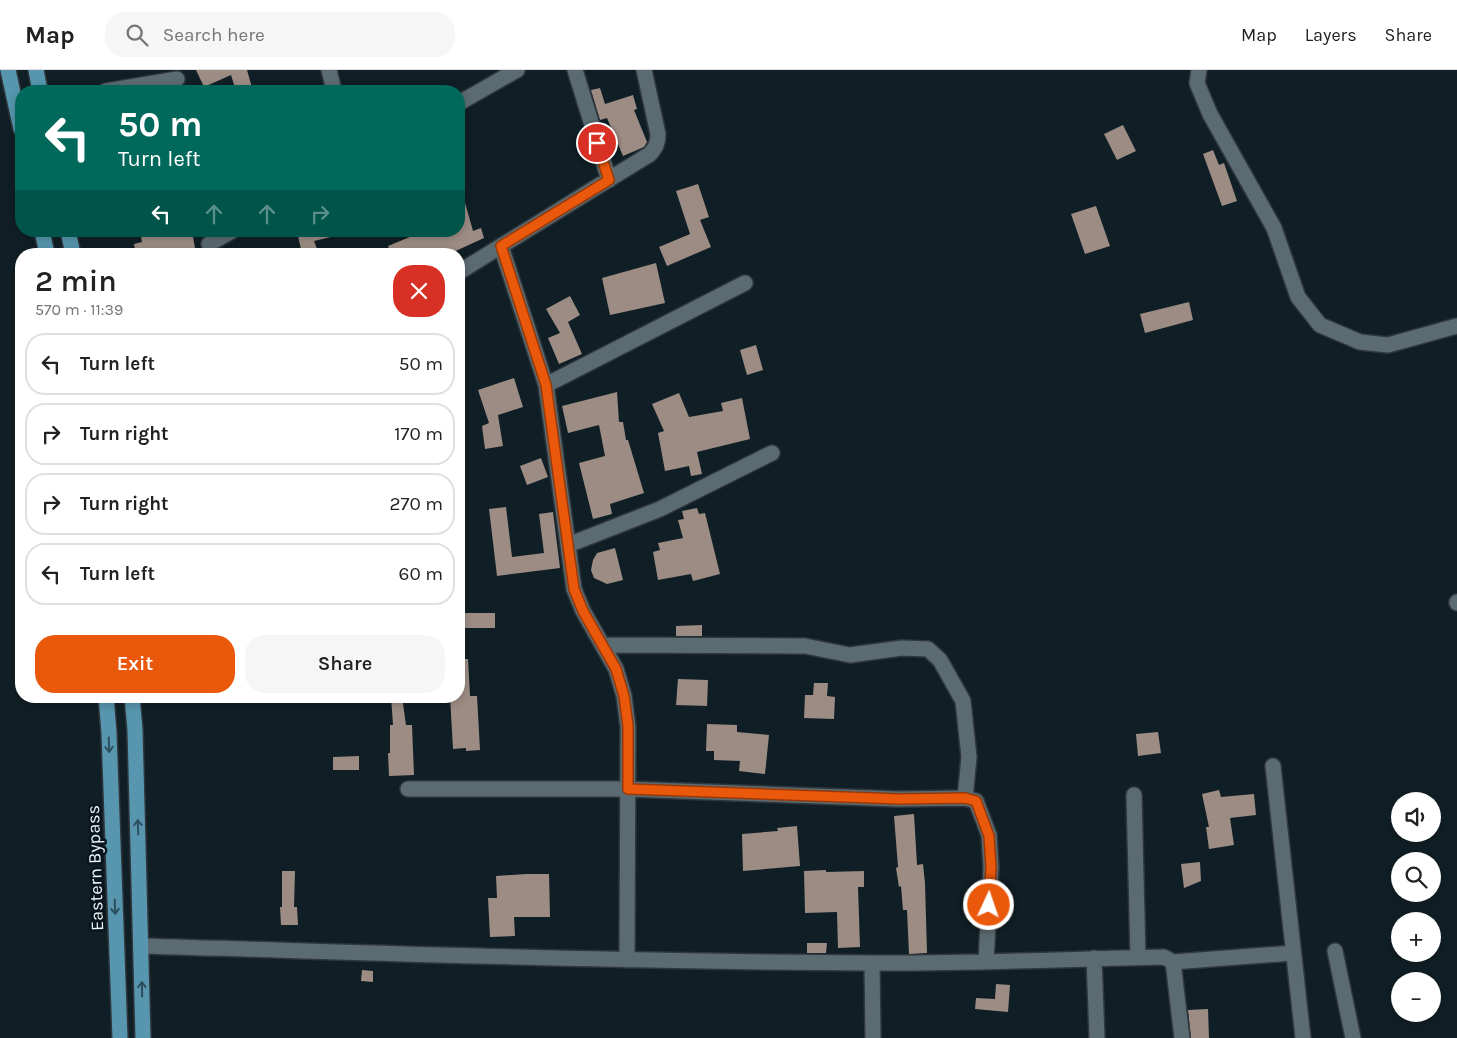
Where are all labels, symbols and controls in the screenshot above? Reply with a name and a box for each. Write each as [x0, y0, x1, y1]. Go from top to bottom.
search box [105, 12, 455, 57]
text: Map [25, 21, 75, 49]
icon: search [123, 21, 151, 49]
text: Search here [163, 24, 265, 46]
text: Map [1241, 24, 1277, 46]
text: Layers [1305, 24, 1357, 46]
text: Share [1385, 24, 1432, 46]
text: 50 m [118, 104, 203, 145]
icon: left [35, 105, 100, 170]
pin [576, 122, 618, 164]
icon: arrive [583, 129, 611, 157]
text: Turn left [118, 146, 201, 172]
icon: left [147, 200, 175, 228]
icon: ahead [200, 200, 228, 228]
icon: ahead [253, 200, 281, 228]
icon: right [306, 200, 334, 228]
text: 2 min [35, 263, 117, 299]
button: close [393, 265, 445, 317]
text: 570 m · 11:39 [35, 300, 123, 319]
icon: left [37, 350, 65, 378]
text: Turn left [80, 353, 155, 375]
text: 50 m [399, 353, 443, 375]
icon: right [37, 420, 65, 448]
text: Turn right [80, 423, 169, 445]
text: 170 m [394, 423, 443, 445]
icon: right [37, 490, 65, 518]
text: Turn right [80, 493, 169, 515]
text: 270 m [390, 493, 443, 515]
icon: left [37, 560, 65, 588]
text: Turn left [80, 563, 155, 585]
text: 60 m [399, 563, 443, 585]
button: Exit [35, 635, 235, 693]
button: Share [245, 635, 445, 693]
one-way arrow [105, 737, 114, 753]
map controls [1391, 792, 1441, 1022]
button: sound [1391, 792, 1441, 842]
street label: Eastern Bypass [82, 805, 108, 931]
one-way arrow [133, 819, 143, 836]
button: search [1391, 852, 1441, 902]
position arrow [962, 878, 1014, 930]
one-way arrow [111, 899, 120, 915]
button: + [1391, 912, 1441, 962]
button: − [1391, 972, 1441, 1022]
one-way arrow [137, 982, 147, 998]

